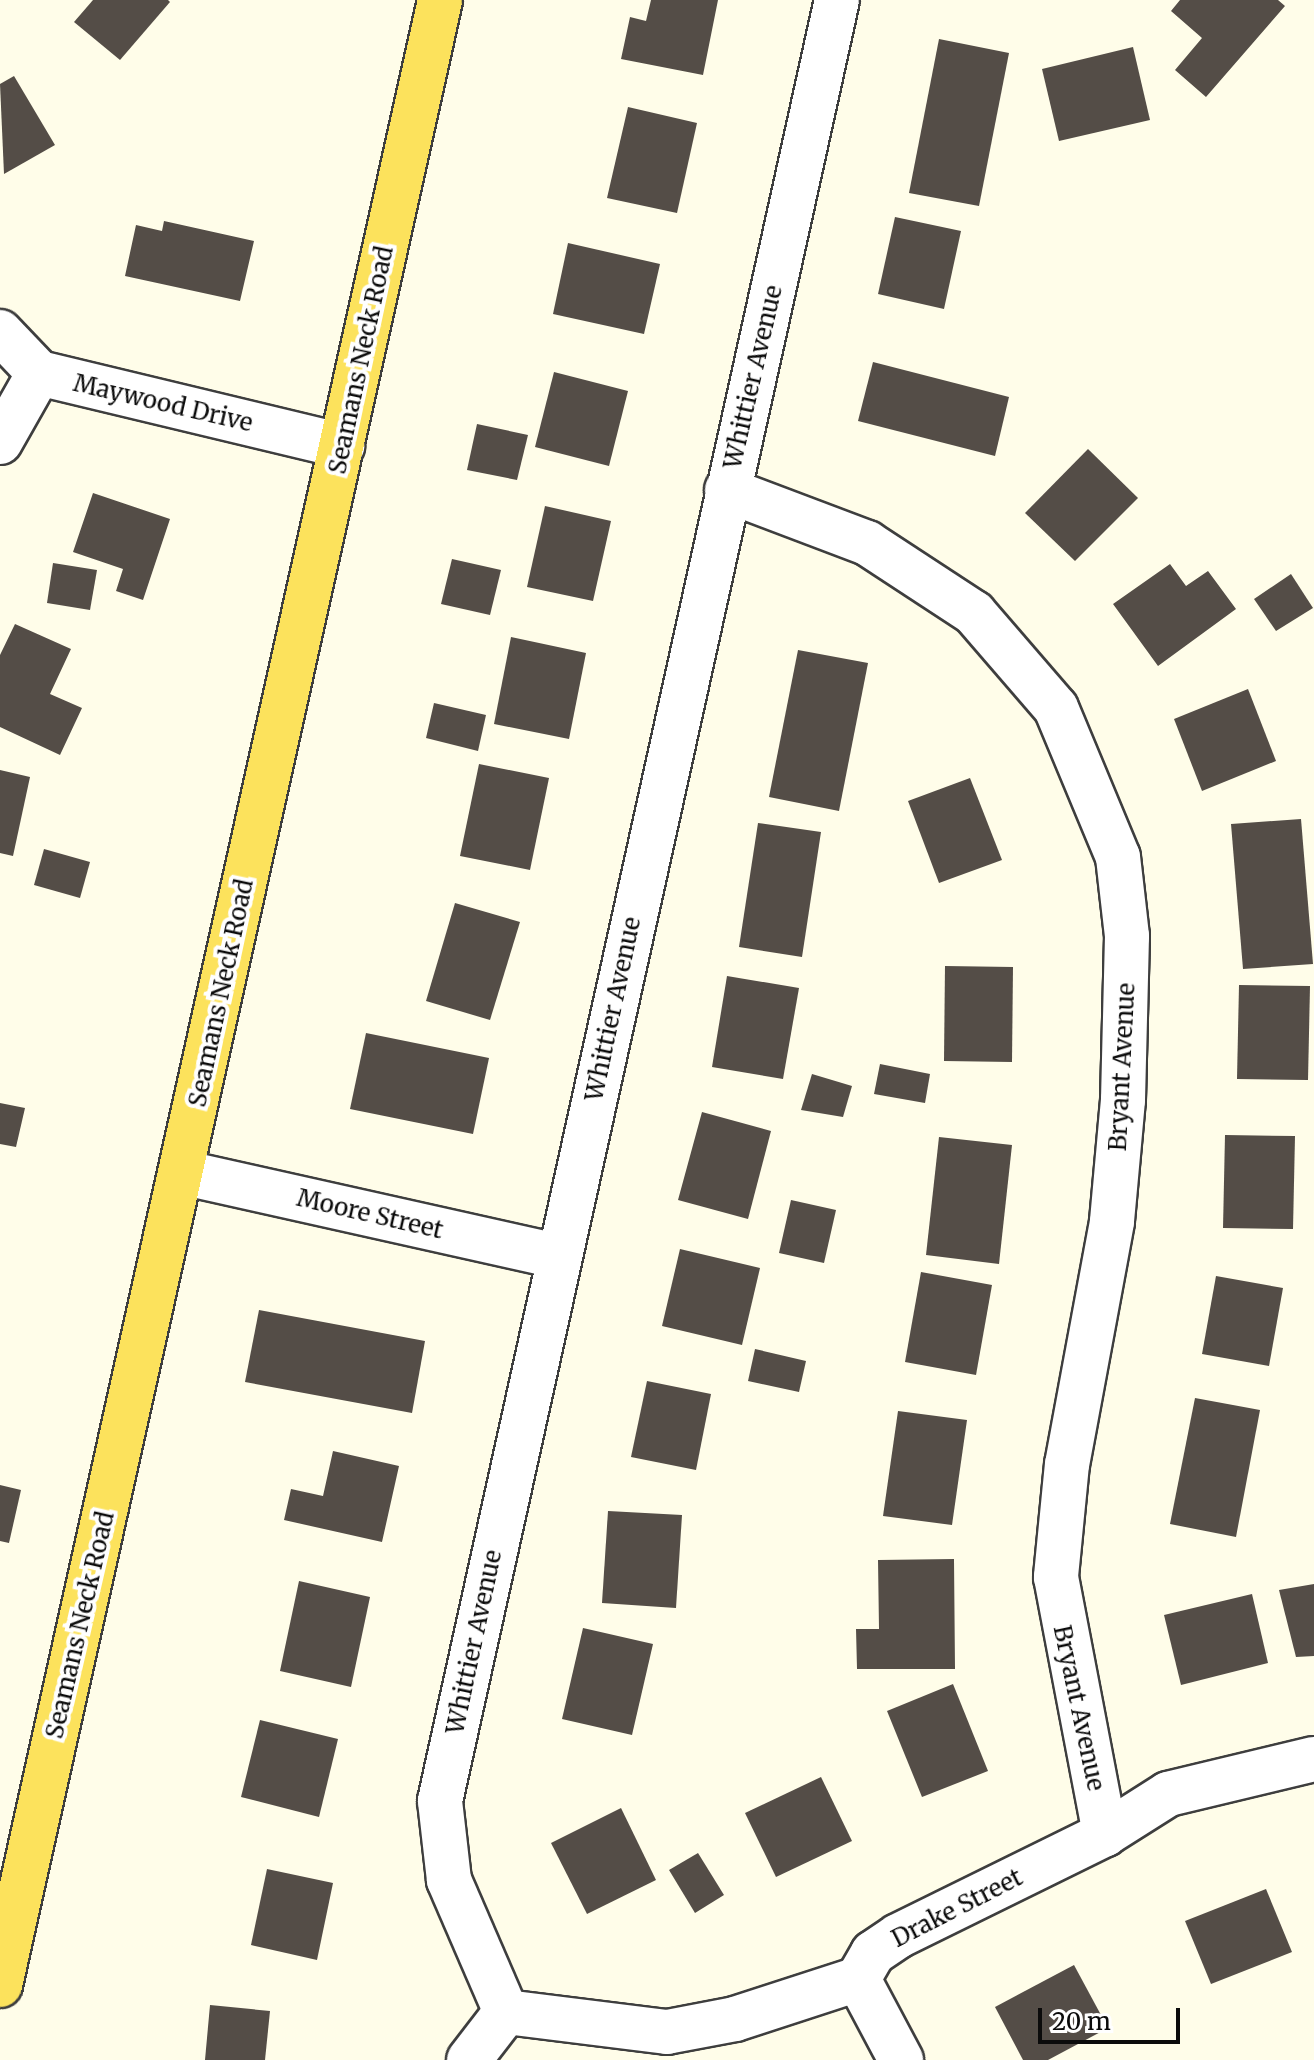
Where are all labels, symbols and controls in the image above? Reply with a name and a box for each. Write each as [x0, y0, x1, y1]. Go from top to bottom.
street label: Seamans Neck Road [323, 243, 399, 477]
street label: Whittier Avenue [718, 282, 788, 472]
street label: Maywood Drive [71, 368, 255, 438]
street label: Seamans Neck Road [183, 876, 259, 1110]
street label: Whittier Avenue [579, 914, 647, 1104]
street label: Bryant Avenue [1103, 982, 1141, 1152]
street label: Moore Street [294, 1183, 446, 1245]
street label: Seamans Neck Road [40, 1509, 120, 1741]
street label: Whittier Avenue [440, 1547, 508, 1737]
street label: Bryant Avenue [1047, 1623, 1111, 1793]
street label: Drake Street [887, 1863, 1027, 1953]
scale bar [1042, 1992, 1184, 2042]
text: 20 m [1052, 2006, 1111, 2037]

